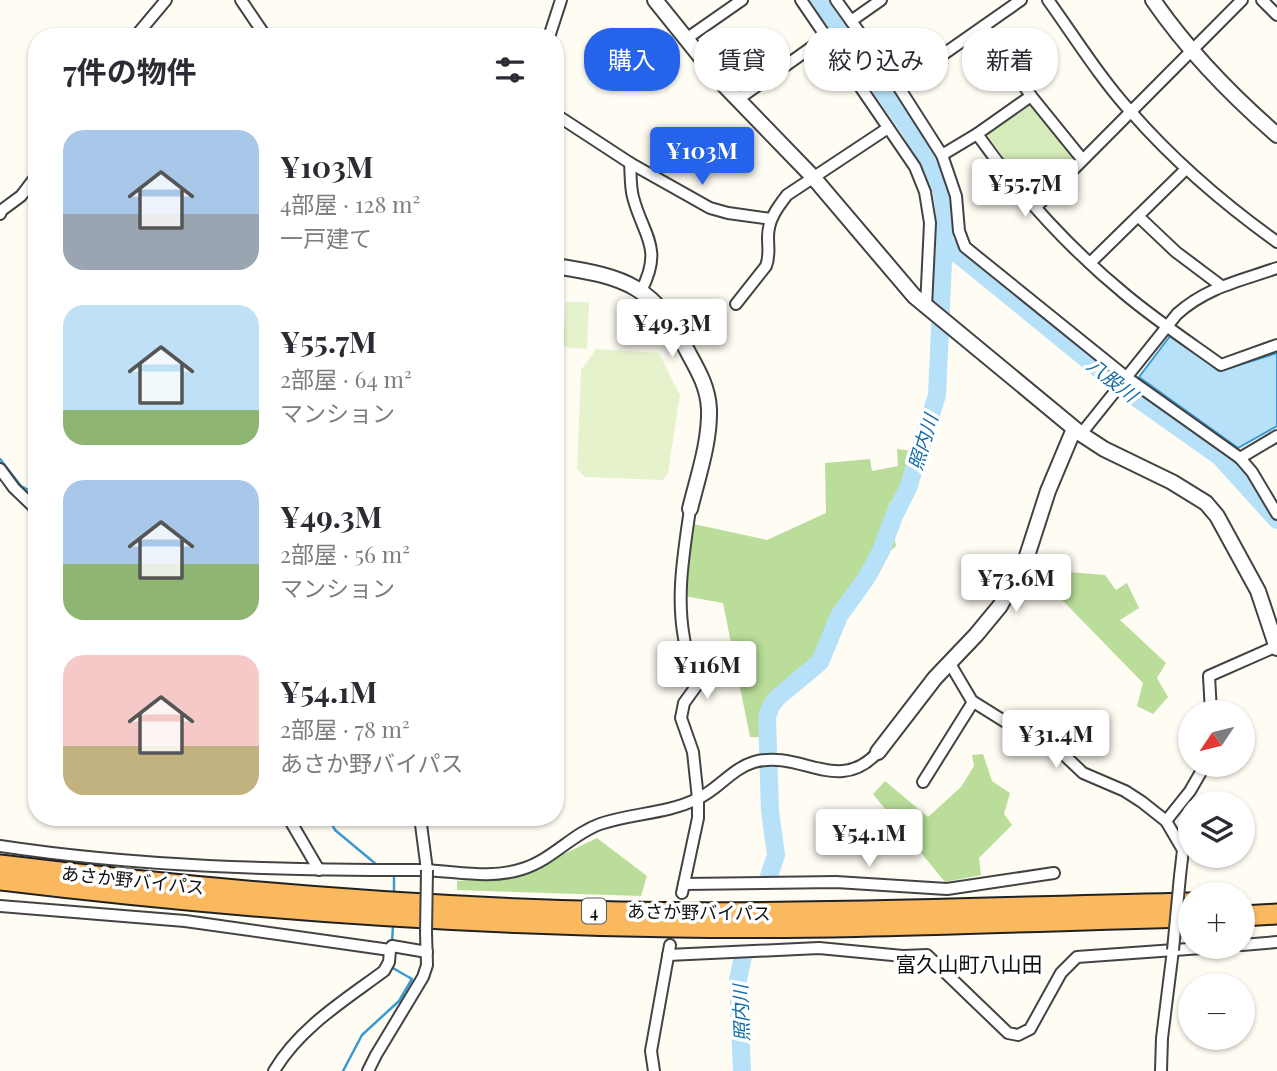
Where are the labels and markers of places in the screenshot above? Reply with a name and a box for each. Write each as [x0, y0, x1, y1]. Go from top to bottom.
pin: ¥103M [653, 128, 751, 187]
pin: ¥55.7M [968, 160, 1082, 219]
pin: ¥49.3M [615, 300, 729, 359]
pin: ¥73.6M [959, 554, 1073, 614]
pin: ¥116M [658, 642, 756, 701]
pin: ¥31.4M [999, 710, 1113, 770]
pin: ¥54.1M [812, 810, 926, 869]

